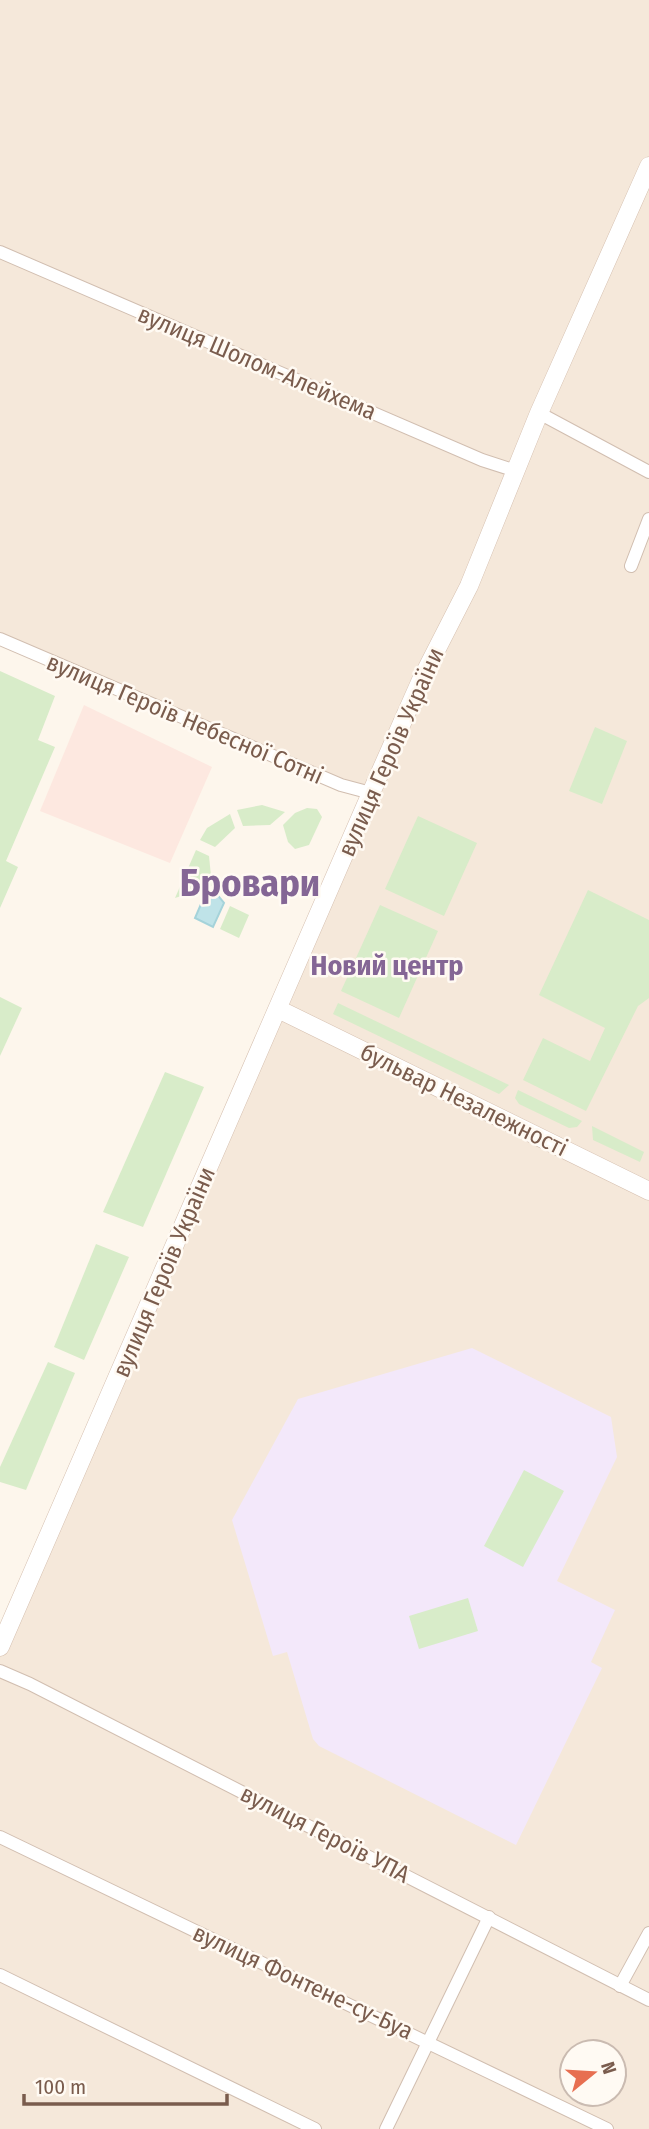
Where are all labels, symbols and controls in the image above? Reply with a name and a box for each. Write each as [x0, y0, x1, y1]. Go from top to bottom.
street label: вулиця Шолом-Алейхема [134, 300, 380, 426]
street label: вулиця Героїв України [332, 643, 450, 861]
street label: вулиця Героїв Небесної Сотні [42, 648, 328, 790]
district label: Бровари [180, 860, 320, 906]
district label: Новий центр [311, 949, 463, 982]
street label: бульвар Незалежності [356, 1038, 572, 1162]
street label: вулиця Героїв України [107, 1163, 221, 1381]
street label: вулиця Героїв УПА [236, 1779, 415, 1889]
street label: вулиця Фонтене-су-Буа [189, 1919, 417, 2045]
north arrow [558, 2038, 628, 2108]
text: N [596, 2059, 621, 2077]
scale bar [24, 2062, 228, 2106]
text: 100 m [35, 2074, 86, 2100]

